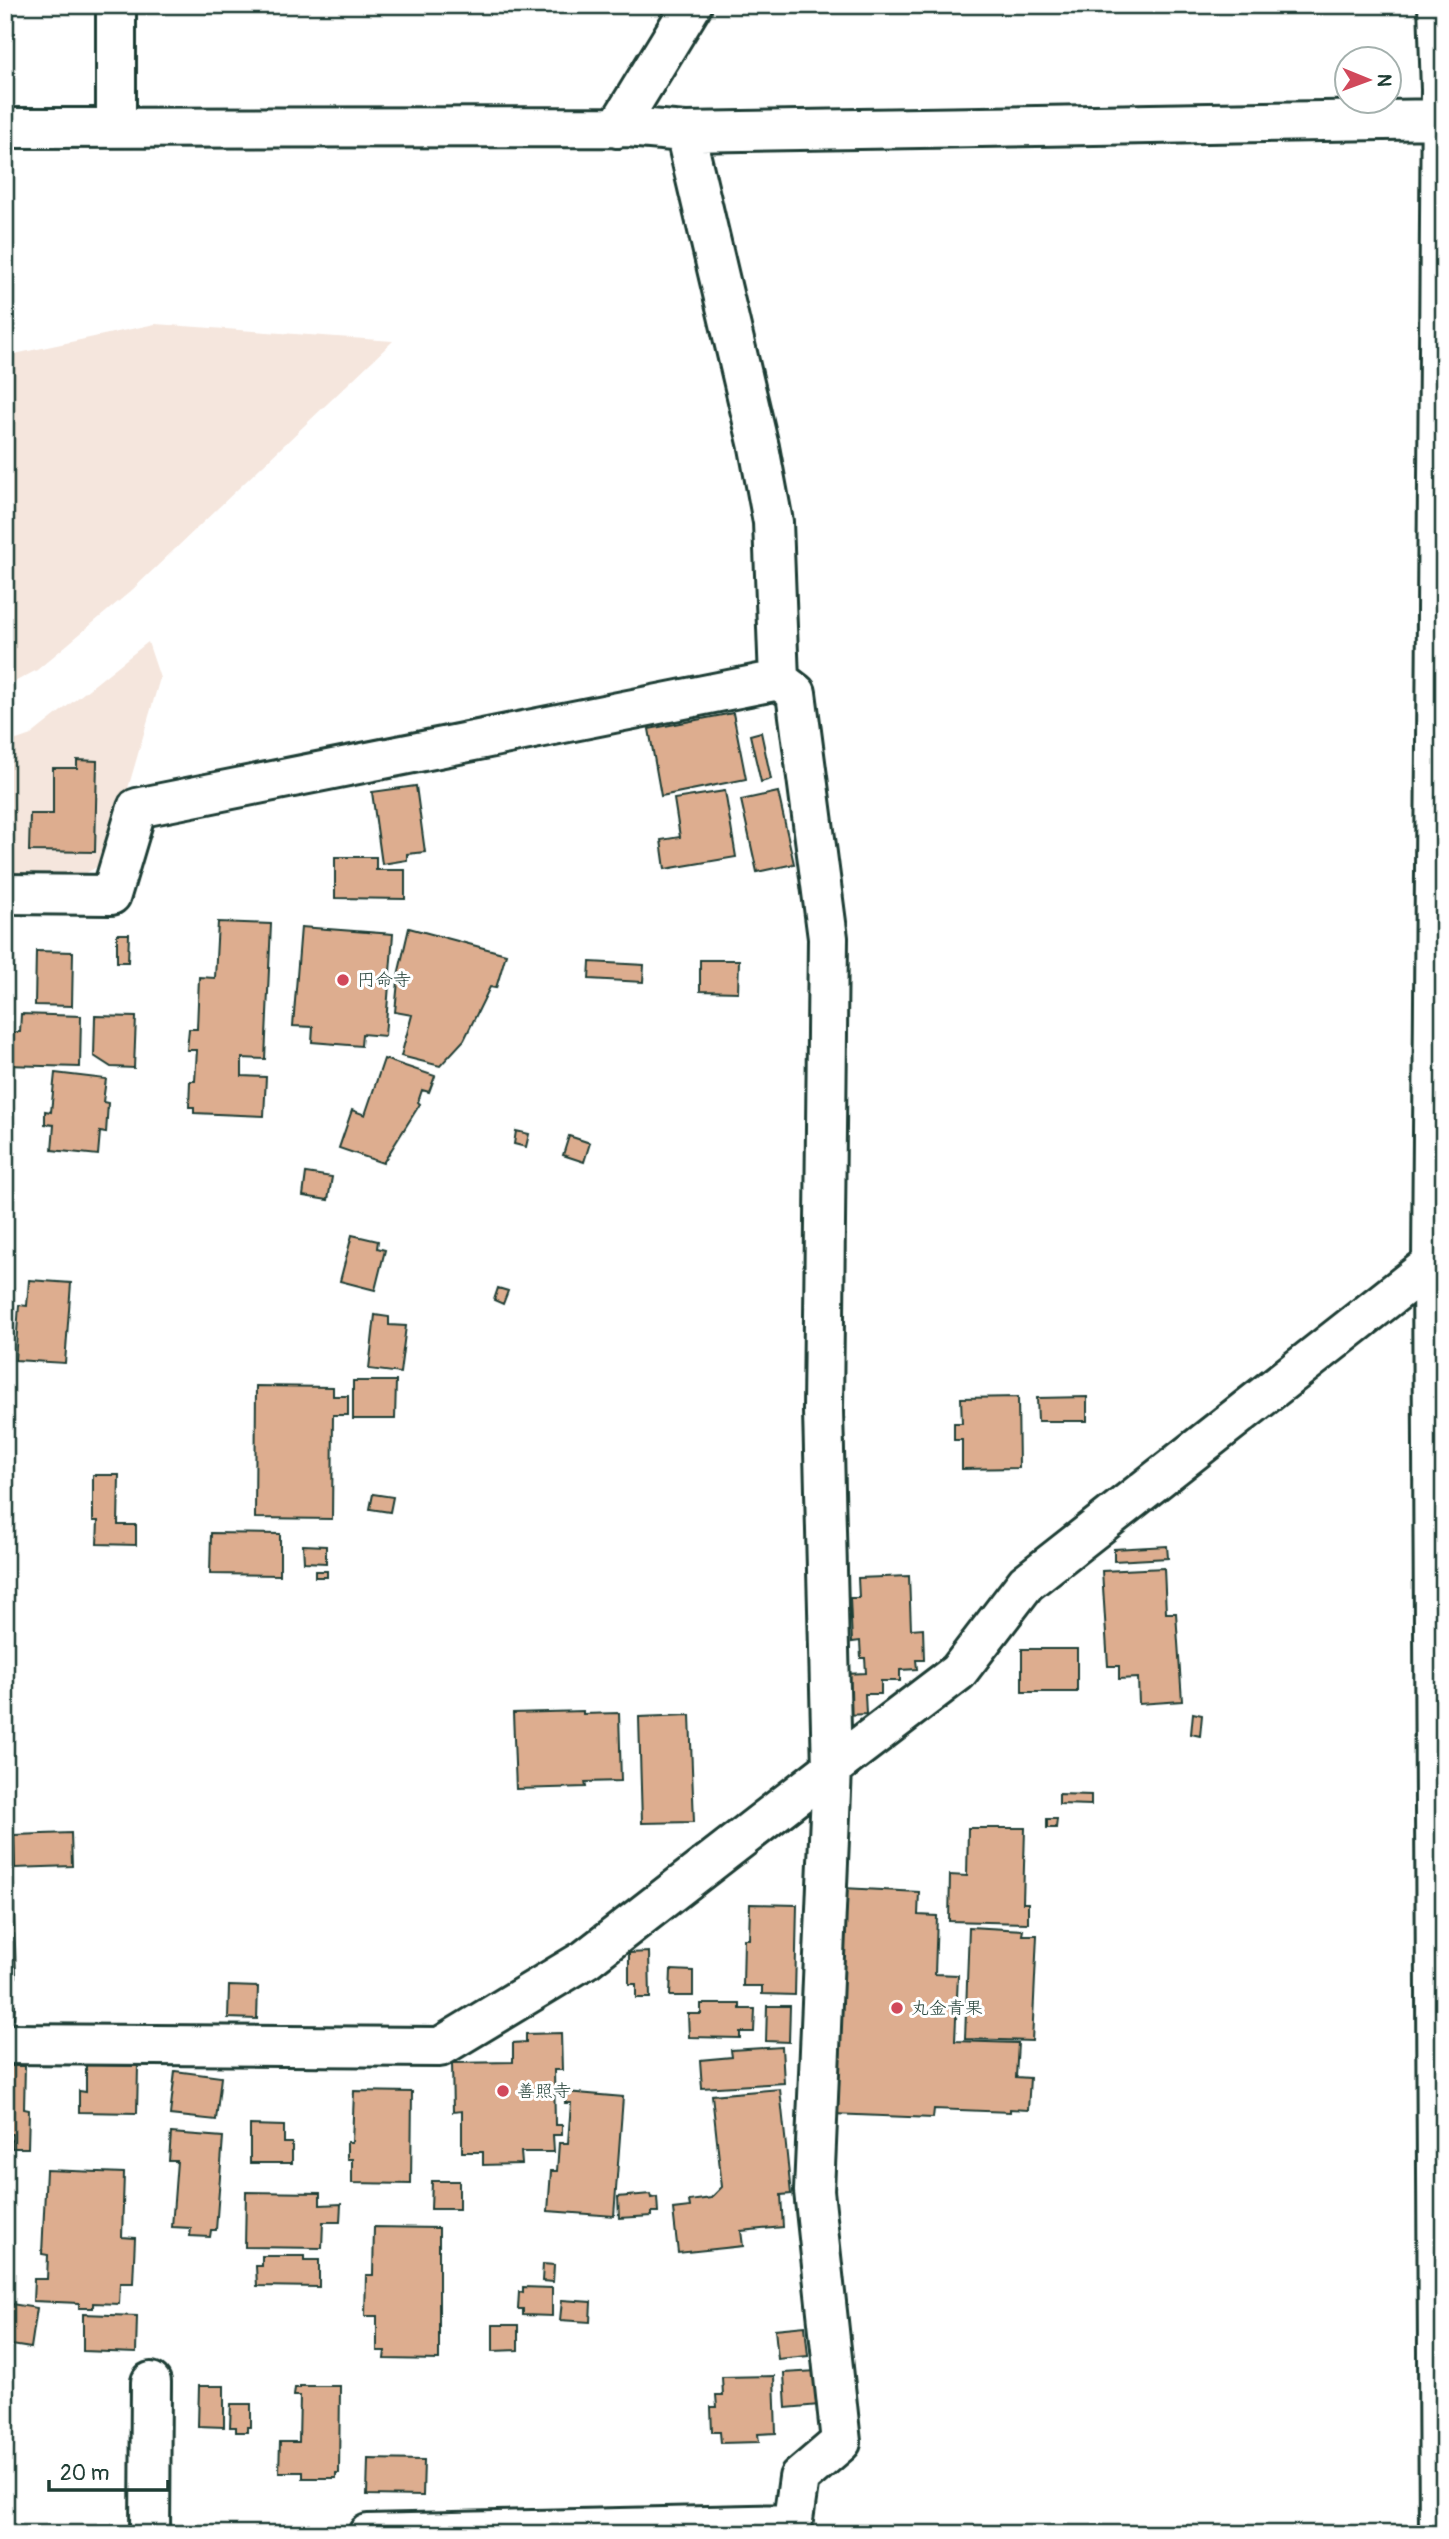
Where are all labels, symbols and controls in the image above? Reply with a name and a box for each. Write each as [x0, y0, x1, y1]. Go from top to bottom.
north arrow [1334, 46, 1404, 116]
text: N [1372, 74, 1396, 87]
place label: 円命寺 [357, 969, 411, 992]
marker: 円命寺 [335, 972, 351, 988]
place label: 丸金青果 [911, 1997, 983, 2020]
marker: 丸金青果 [889, 2000, 905, 2016]
place label: 善照寺 [517, 2080, 571, 2103]
marker: 善照寺 [495, 2083, 511, 2099]
scale bar [49, 2448, 168, 2492]
text: 20 m [60, 2460, 109, 2487]

